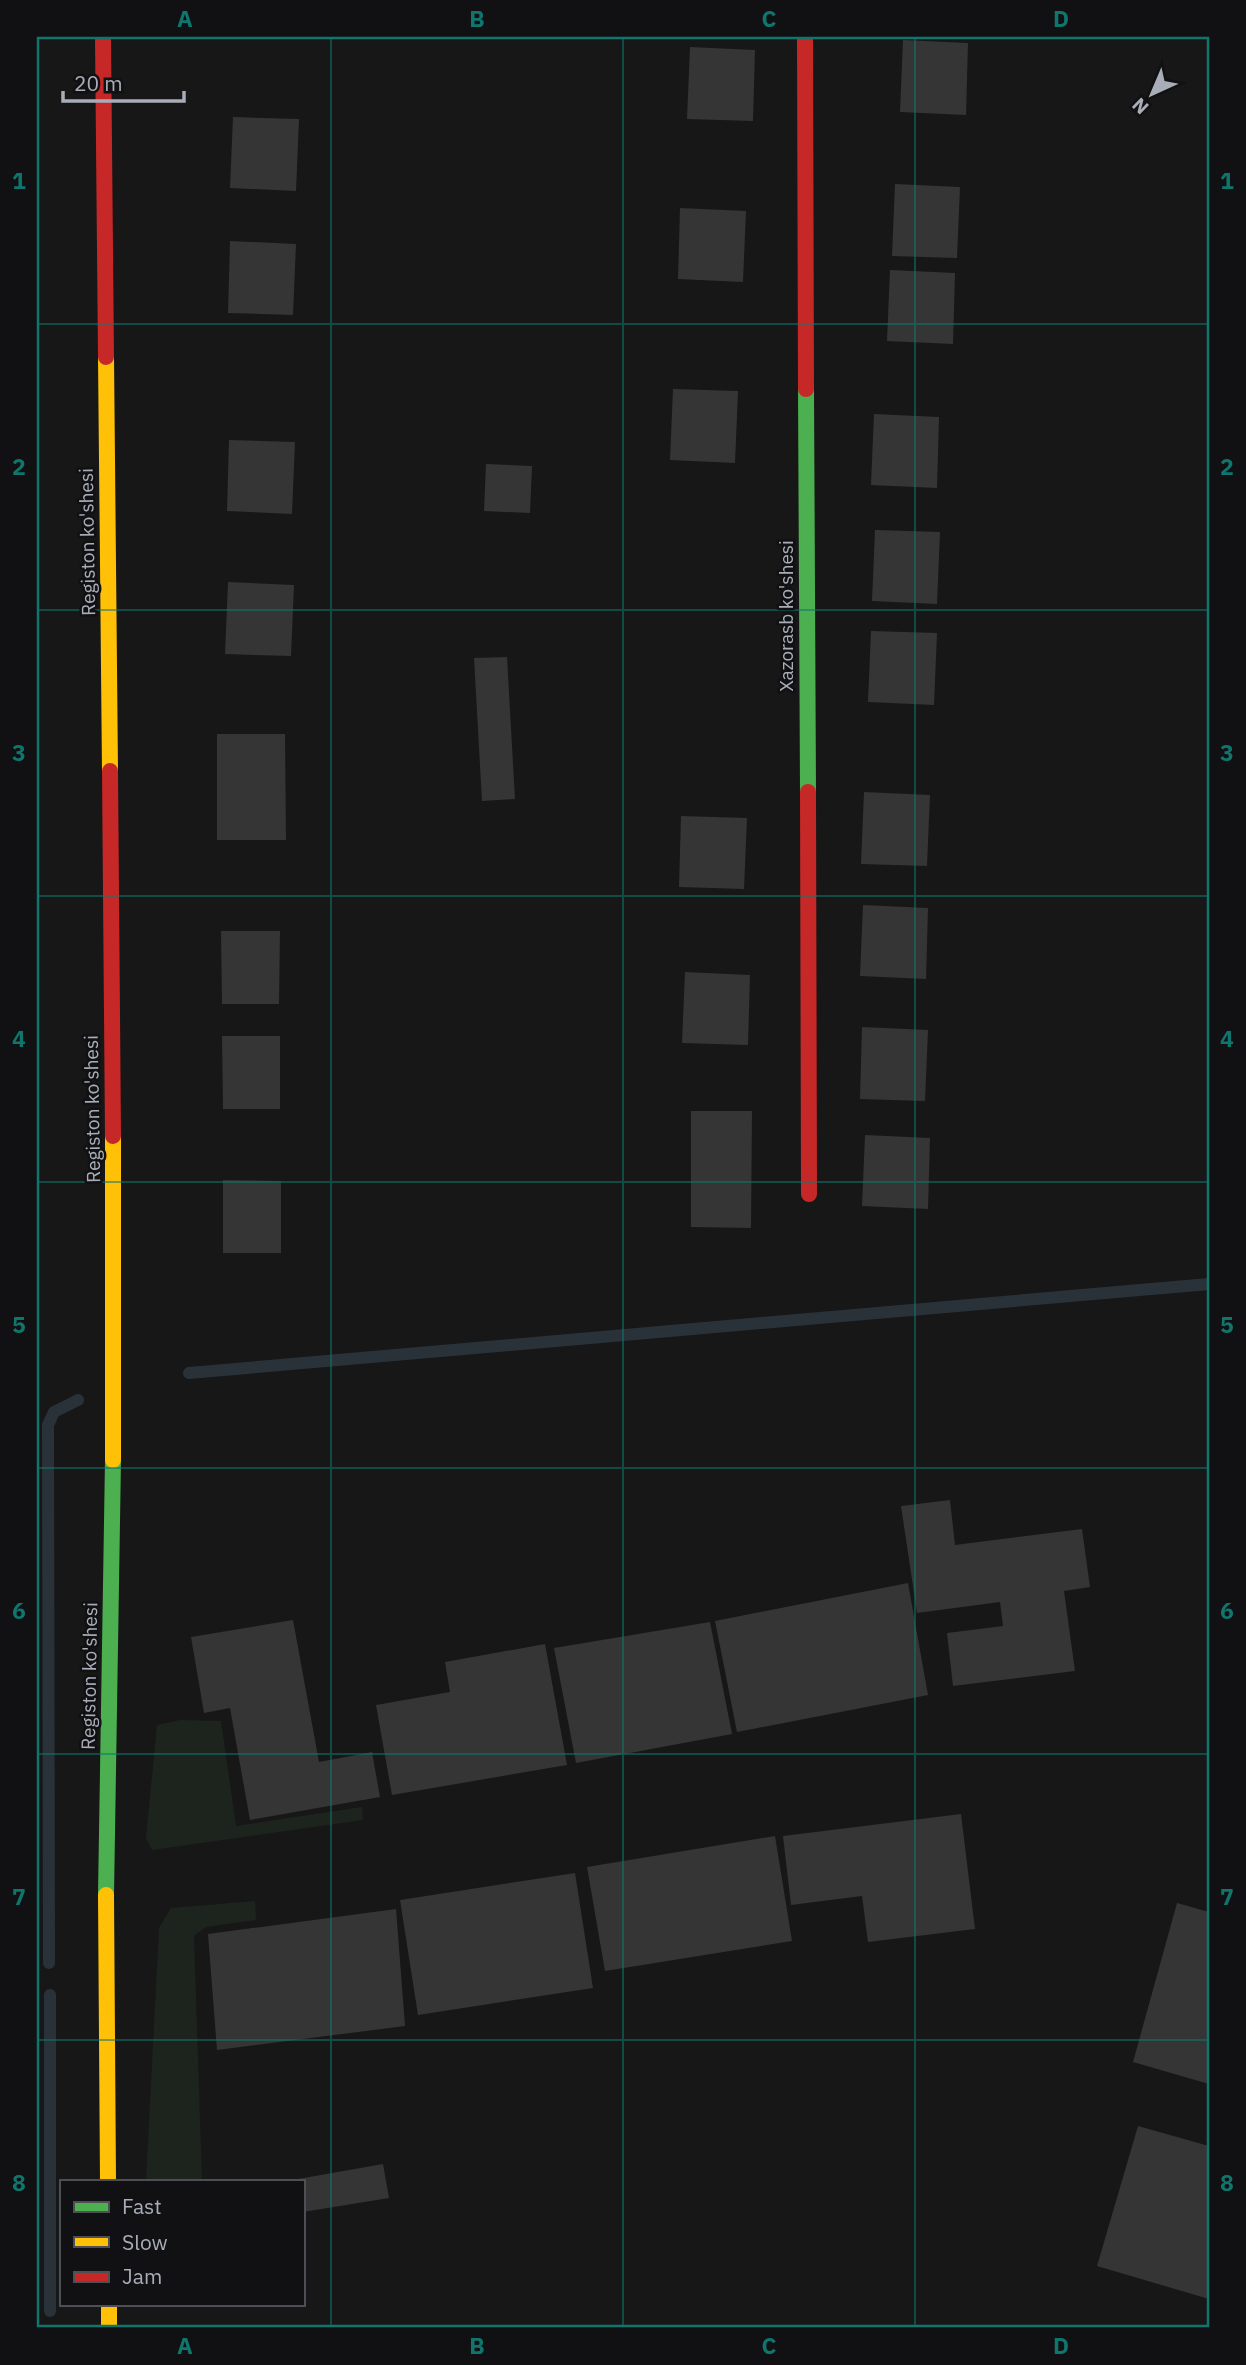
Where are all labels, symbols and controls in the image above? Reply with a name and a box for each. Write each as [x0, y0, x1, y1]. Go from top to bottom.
text: A [177, 3, 193, 33]
text: B [469, 3, 485, 33]
text: C [762, 3, 777, 33]
text: D [1053, 3, 1069, 33]
scale bar [63, 60, 184, 104]
north arrow [1116, 60, 1186, 130]
text: 20 m [74, 69, 123, 97]
text: N [1127, 93, 1153, 120]
text: 1 [12, 165, 26, 195]
text: 1 [1220, 165, 1234, 195]
text: 2 [12, 451, 26, 481]
text: 2 [1220, 451, 1234, 481]
street label: Registon ko'shesi [74, 468, 100, 616]
street label: Xazorasb ko'shesi [774, 540, 798, 692]
text: 3 [12, 737, 26, 767]
text: 3 [1220, 737, 1234, 767]
text: 4 [12, 1023, 26, 1053]
text: 4 [1220, 1023, 1234, 1053]
street label: Registon ko'shesi [79, 1035, 105, 1183]
text: 5 [12, 1309, 26, 1339]
text: 5 [1220, 1309, 1234, 1339]
text: 6 [12, 1595, 26, 1625]
text: 6 [1220, 1595, 1234, 1625]
street label: Registon ko'shesi [76, 1602, 102, 1750]
text: 7 [12, 1881, 26, 1911]
text: 7 [1220, 1881, 1234, 1911]
text: 8 [12, 2167, 26, 2197]
text: 8 [1220, 2167, 1234, 2197]
legend [60, 2180, 304, 2306]
text: Fast [122, 2192, 162, 2220]
text: Slow [122, 2228, 168, 2256]
text: Jam [122, 2262, 162, 2290]
text: A [177, 2330, 193, 2360]
text: B [469, 2330, 485, 2360]
text: C [762, 2330, 777, 2360]
text: D [1053, 2330, 1069, 2360]

